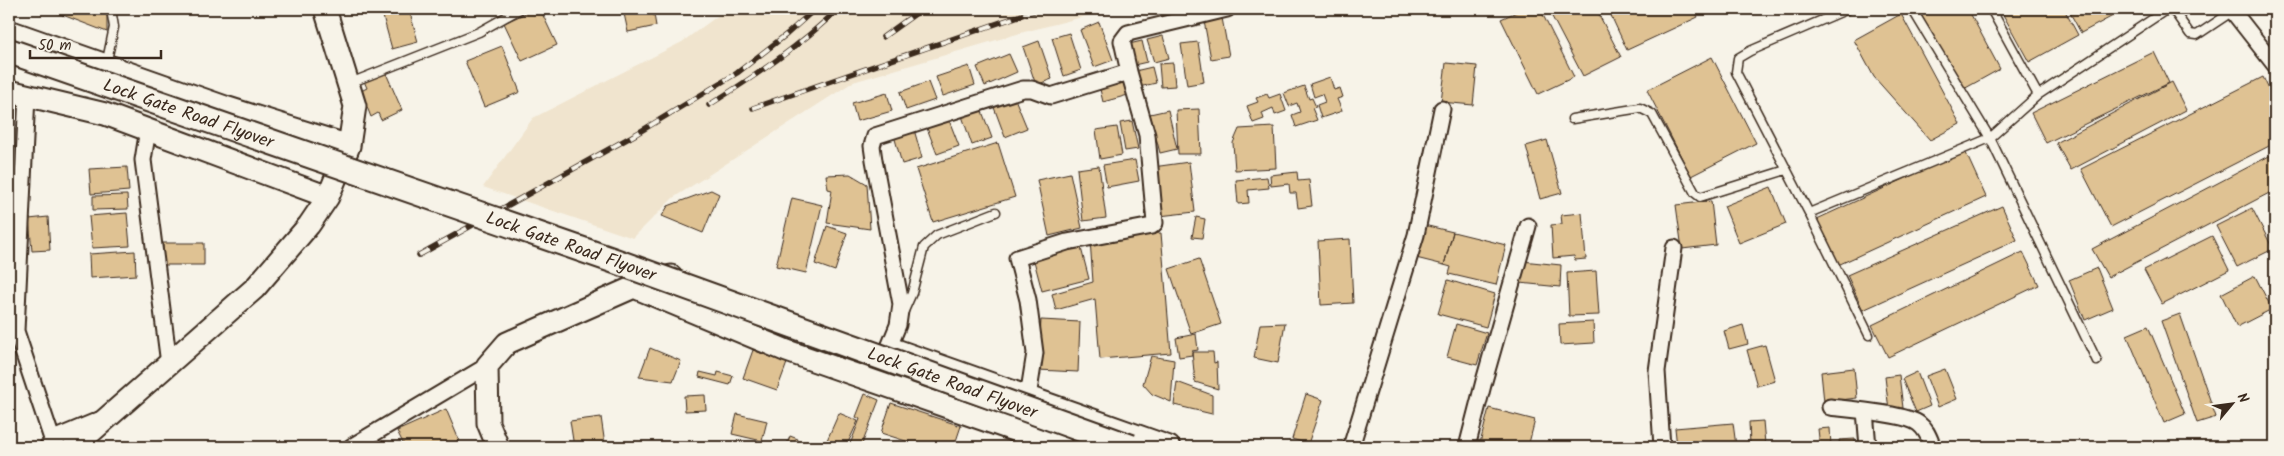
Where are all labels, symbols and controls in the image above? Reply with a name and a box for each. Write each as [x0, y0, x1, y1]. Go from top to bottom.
scale bar [30, 28, 161, 60]
text: 50 m [38, 34, 72, 58]
street label: Lock Gate Road Flyover [99, 72, 278, 158]
street label: Lock Gate Road Flyover [481, 204, 661, 291]
street label: Lock Gate Road Flyover [863, 340, 1042, 428]
north arrow [2206, 378, 2256, 428]
text: N [2231, 389, 2254, 408]

